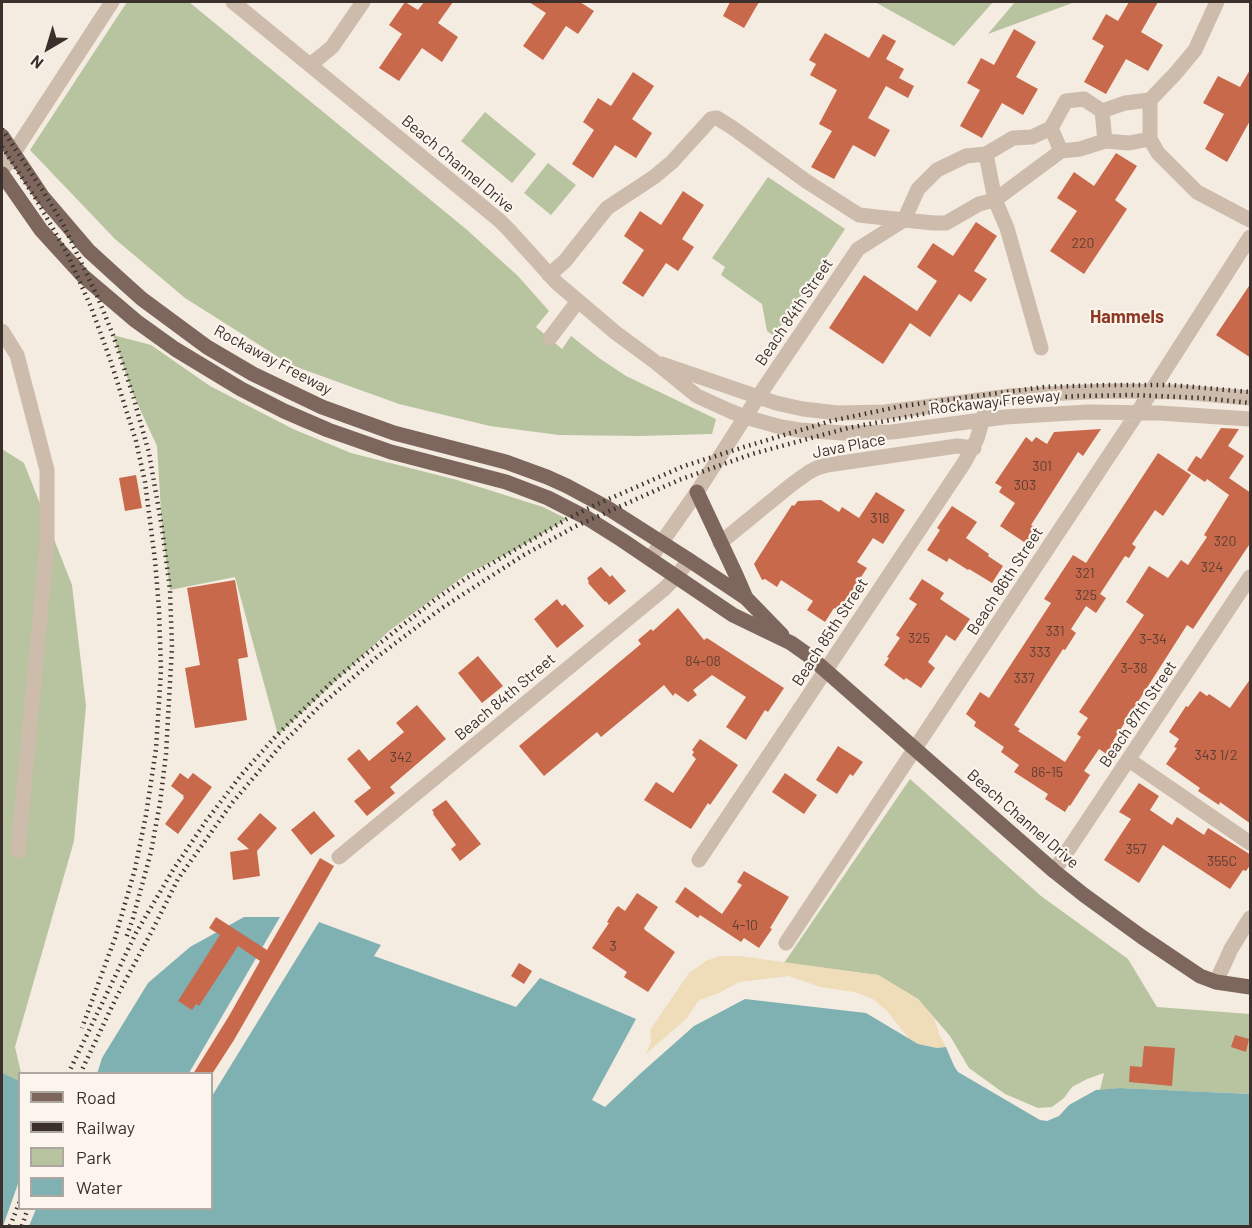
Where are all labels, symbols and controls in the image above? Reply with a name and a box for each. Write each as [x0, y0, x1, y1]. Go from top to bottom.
north arrow [18, 18, 78, 78]
text: N [27, 52, 47, 73]
street label: Beach Channel Drive [398, 111, 518, 217]
house number: 220 [1072, 235, 1094, 251]
street label: Beach 84th Street [751, 255, 837, 369]
district label: Hammels [1090, 306, 1164, 328]
street label: Rockaway Freeway [211, 321, 335, 399]
street label: Rockaway Freeway [929, 386, 1061, 418]
street label: Java Place [811, 429, 887, 463]
house number: 301 [1032, 458, 1052, 474]
house number: 303 [1014, 477, 1036, 493]
house number: 318 [870, 510, 890, 526]
street label: Beach 86th Street [963, 523, 1047, 639]
house number: 320 [1214, 533, 1236, 549]
house number: 324 [1201, 559, 1223, 575]
house number: 321 [1075, 565, 1095, 581]
street label: Beach 85th Street [788, 574, 872, 690]
house number: 325 [1075, 587, 1097, 603]
house number: 331 [1045, 623, 1065, 639]
house number: 325 [908, 630, 930, 646]
house number: 3-34 [1139, 631, 1167, 647]
house number: 333 [1029, 644, 1051, 660]
street label: Beach 84th Street [451, 649, 559, 745]
house number: 84-08 [685, 653, 721, 669]
street label: Beach 87th Street [1095, 657, 1181, 771]
house number: 3-38 [1120, 660, 1148, 676]
house number: 337 [1013, 670, 1035, 686]
house number: 343 1/2 [1195, 747, 1237, 763]
house number: 342 [390, 749, 412, 765]
house number: 86-15 [1031, 764, 1063, 780]
street label: Beach Channel Drive [963, 765, 1083, 873]
house number: 357 [1125, 841, 1147, 857]
house number: 355C [1207, 853, 1237, 869]
house number: 4-10 [732, 917, 758, 933]
house number: 3 [609, 938, 617, 954]
legend [18, 1072, 213, 1210]
text: Road [76, 1086, 116, 1108]
text: Railway [76, 1116, 135, 1138]
text: Park [76, 1146, 111, 1168]
text: Water [76, 1176, 123, 1198]

